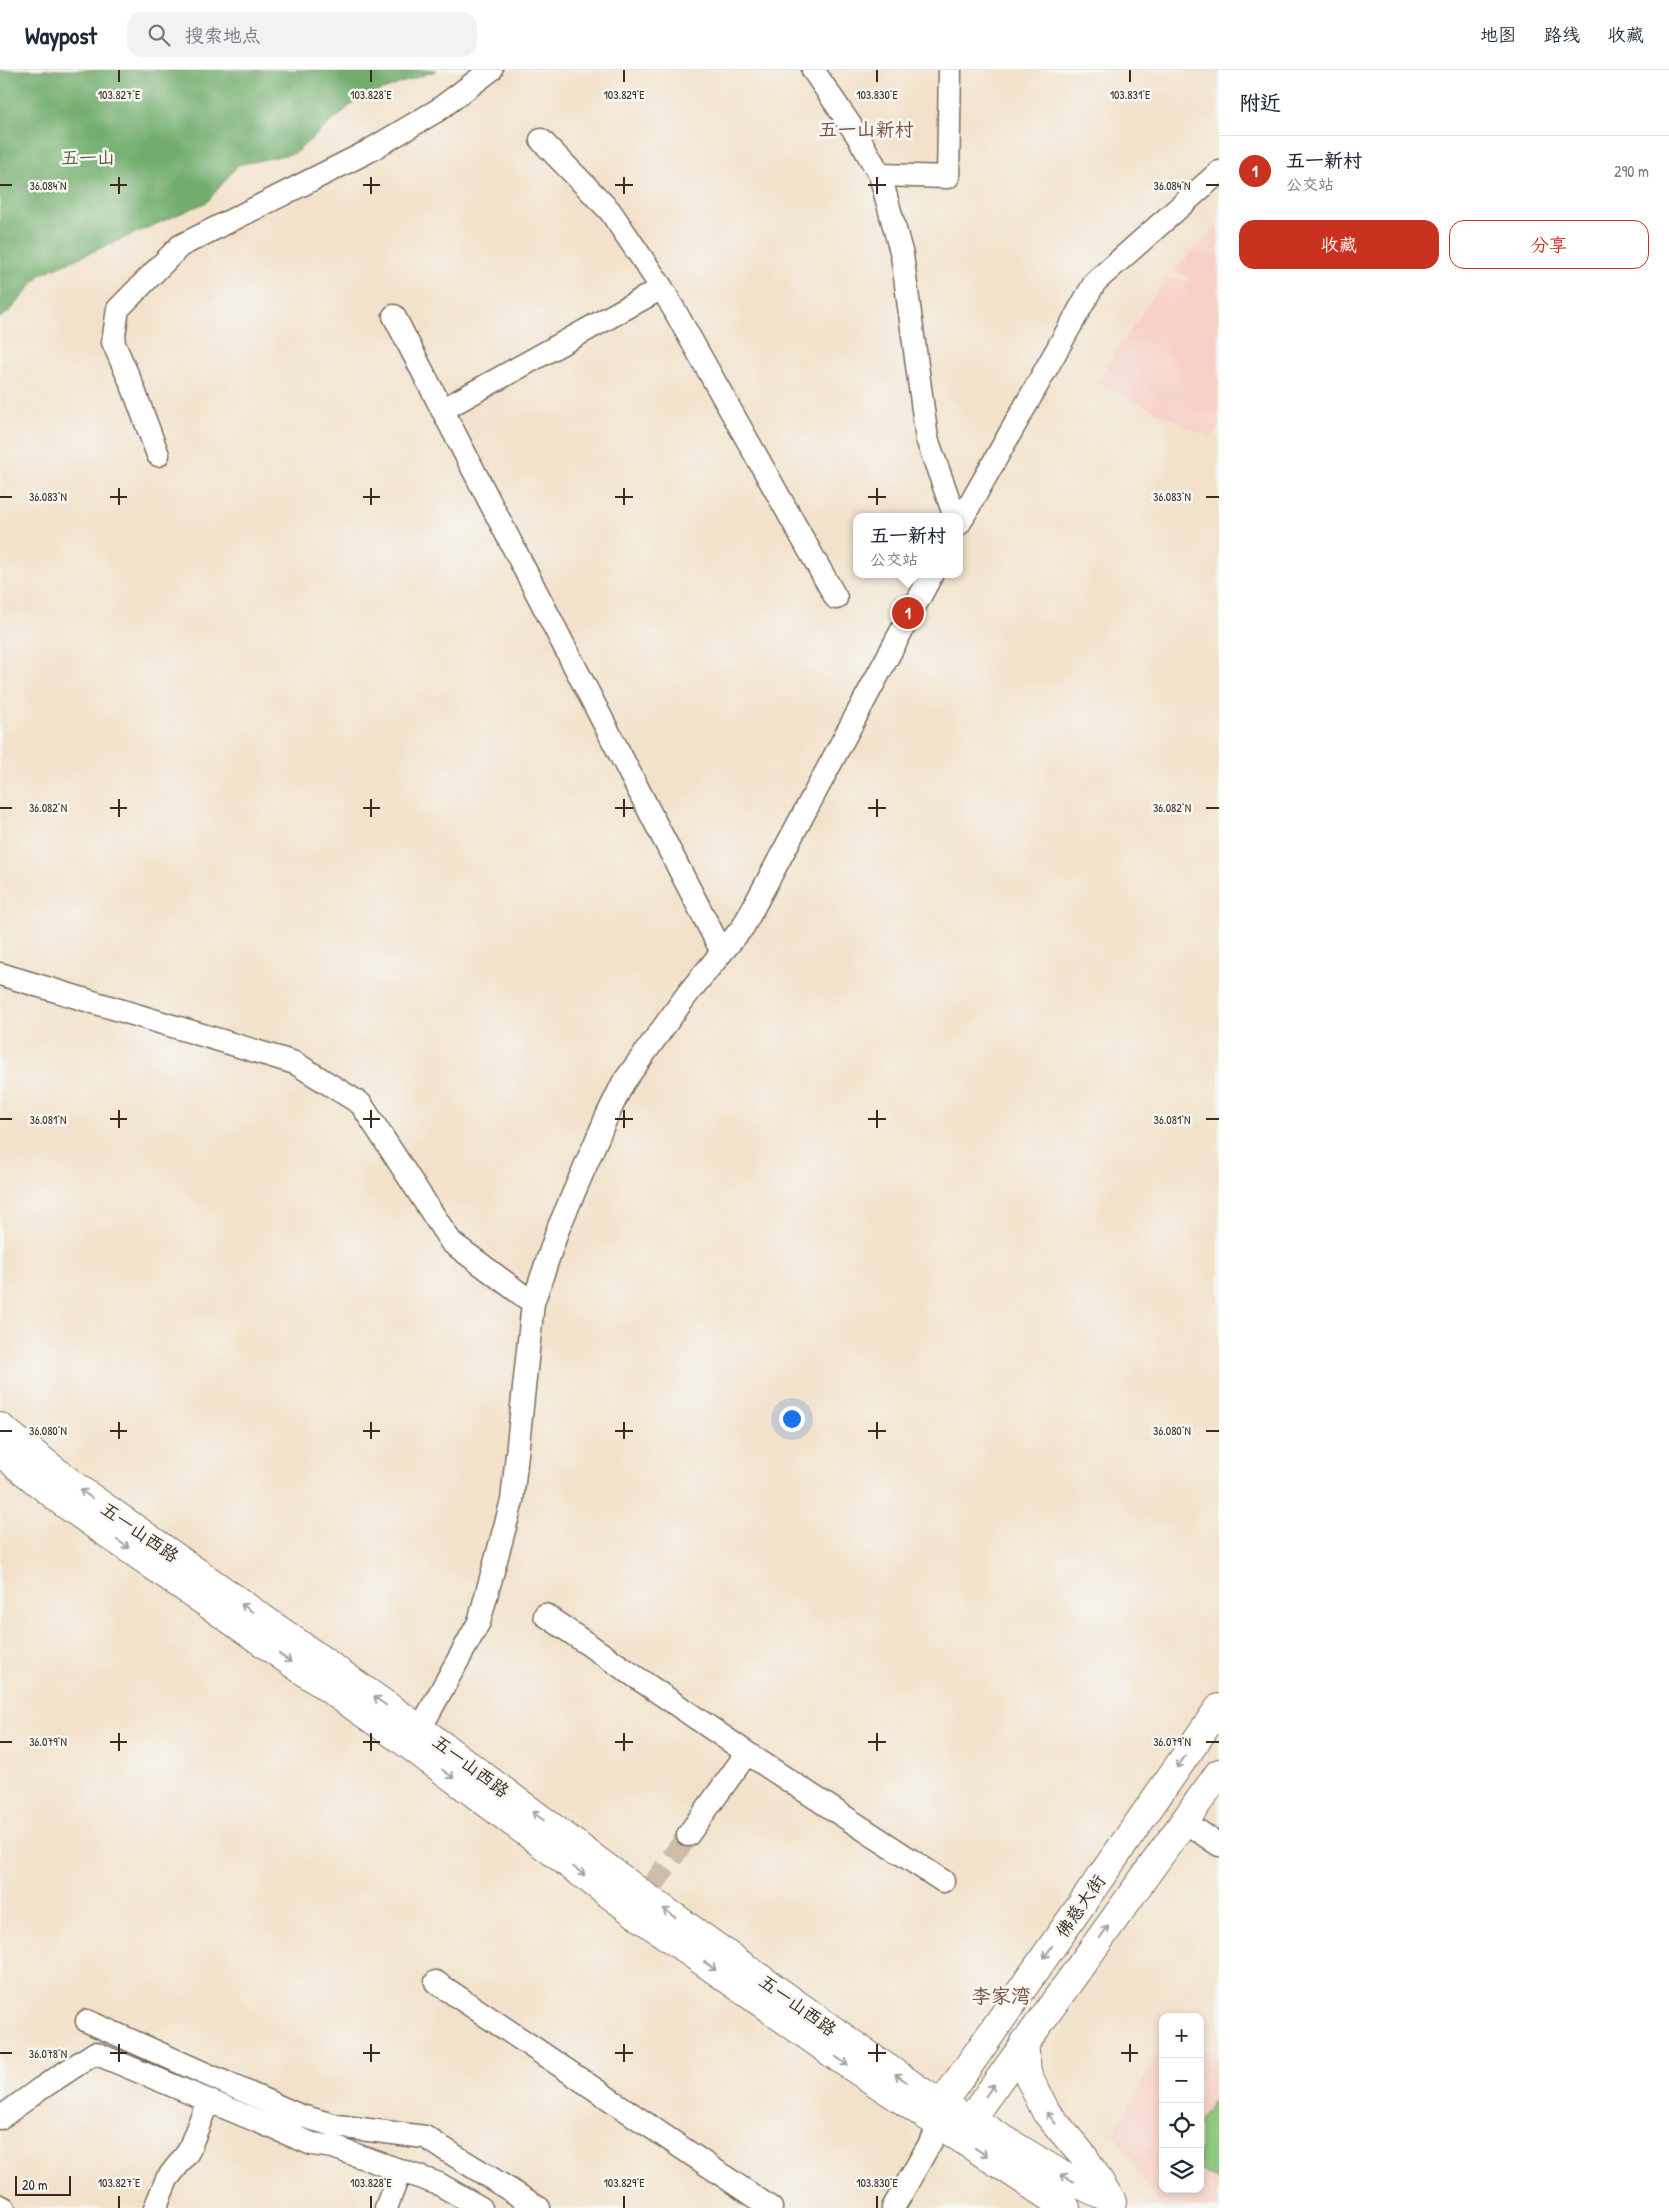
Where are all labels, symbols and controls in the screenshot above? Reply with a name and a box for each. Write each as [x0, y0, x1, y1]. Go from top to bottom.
search box [127, 12, 477, 57]
text: Waypost [25, 19, 97, 51]
icon: search [145, 21, 173, 49]
text: 搜索地点 [185, 22, 261, 48]
text: 地图 [1480, 22, 1516, 47]
text: 路线 [1544, 22, 1580, 47]
text: 收藏 [1608, 22, 1644, 47]
text: 103.827°E [98, 86, 141, 103]
text: 103.828°E [350, 86, 393, 103]
text: 103.829°E [604, 86, 645, 103]
text: 103.830°E [856, 86, 899, 103]
text: 103.831°E [1110, 86, 1151, 103]
text: 附近 [1239, 88, 1281, 117]
district label: 五一山新村 [818, 116, 914, 142]
park label: 五一山 [61, 145, 115, 170]
text: 五一新村 [1286, 147, 1362, 173]
text: 1 [1252, 160, 1258, 182]
text: 290 m [1614, 160, 1649, 182]
text: 公交站 [1286, 173, 1334, 195]
text: 36.084°N [30, 177, 66, 194]
text: 36.084°N [1154, 177, 1190, 194]
button: 收藏 [1239, 220, 1439, 269]
button: 分享 [1449, 220, 1649, 269]
text: 36.083°N [29, 488, 67, 505]
text: 36.083°N [1153, 488, 1191, 505]
popup [853, 513, 963, 578]
text: 五一新村 [870, 522, 946, 548]
text: 公交站 [870, 548, 918, 570]
pin: 1 [892, 594, 924, 632]
text: 36.082°N [29, 799, 67, 816]
text: 36.082°N [1153, 799, 1191, 816]
text: 36.081°N [30, 1111, 66, 1128]
text: 36.081°N [1154, 1111, 1190, 1128]
your location [779, 1406, 805, 1432]
text: 36.080°N [29, 1422, 67, 1439]
text: 36.080°N [1153, 1422, 1191, 1439]
one-way arrow [79, 1489, 93, 1499]
street label: 五一山西路 [96, 1496, 184, 1568]
one-way arrow [116, 1539, 130, 1549]
one-way arrow [241, 1603, 255, 1613]
one-way arrow [278, 1653, 292, 1663]
one-way arrow [374, 1696, 388, 1706]
street label: 五一山西路 [428, 1729, 514, 1803]
text: 36.079°N [29, 1733, 67, 1750]
text: 36.079°N [1153, 1733, 1191, 1750]
one-way arrow [1176, 1755, 1186, 1769]
one-way arrow [441, 1769, 455, 1779]
one-way arrow [531, 1811, 545, 1821]
one-way arrow [572, 1865, 585, 1876]
street label: 佛慈大街 [1049, 1869, 1111, 1943]
one-way arrow [663, 1907, 676, 1918]
one-way arrow [1099, 1926, 1110, 1939]
one-way arrow [1043, 1945, 1053, 1959]
one-way arrow [703, 1961, 717, 1971]
street label: 五一山西路 [754, 1968, 842, 2042]
district label: 李家湾 [971, 1982, 1031, 2009]
map controls [1159, 2013, 1204, 2193]
button: + [1159, 2013, 1204, 2058]
text: 36.078°N [29, 2045, 67, 2062]
one-way arrow [835, 2056, 849, 2066]
button: − [1159, 2058, 1204, 2103]
one-way arrow [894, 2072, 908, 2083]
one-way arrow [985, 2084, 995, 2098]
button: locate [1159, 2103, 1204, 2148]
one-way arrow [1046, 2112, 1057, 2125]
one-way arrow [974, 2147, 988, 2157]
button: layers [1159, 2148, 1204, 2193]
scale bar [15, 2173, 71, 2196]
one-way arrow [1060, 2173, 1075, 2183]
text: 103.827°E [98, 2174, 141, 2191]
text: 103.828°E [350, 2174, 393, 2191]
text: 103.829°E [604, 2174, 645, 2191]
text: 103.830°E [856, 2174, 899, 2191]
text: 20 m [22, 2175, 48, 2194]

